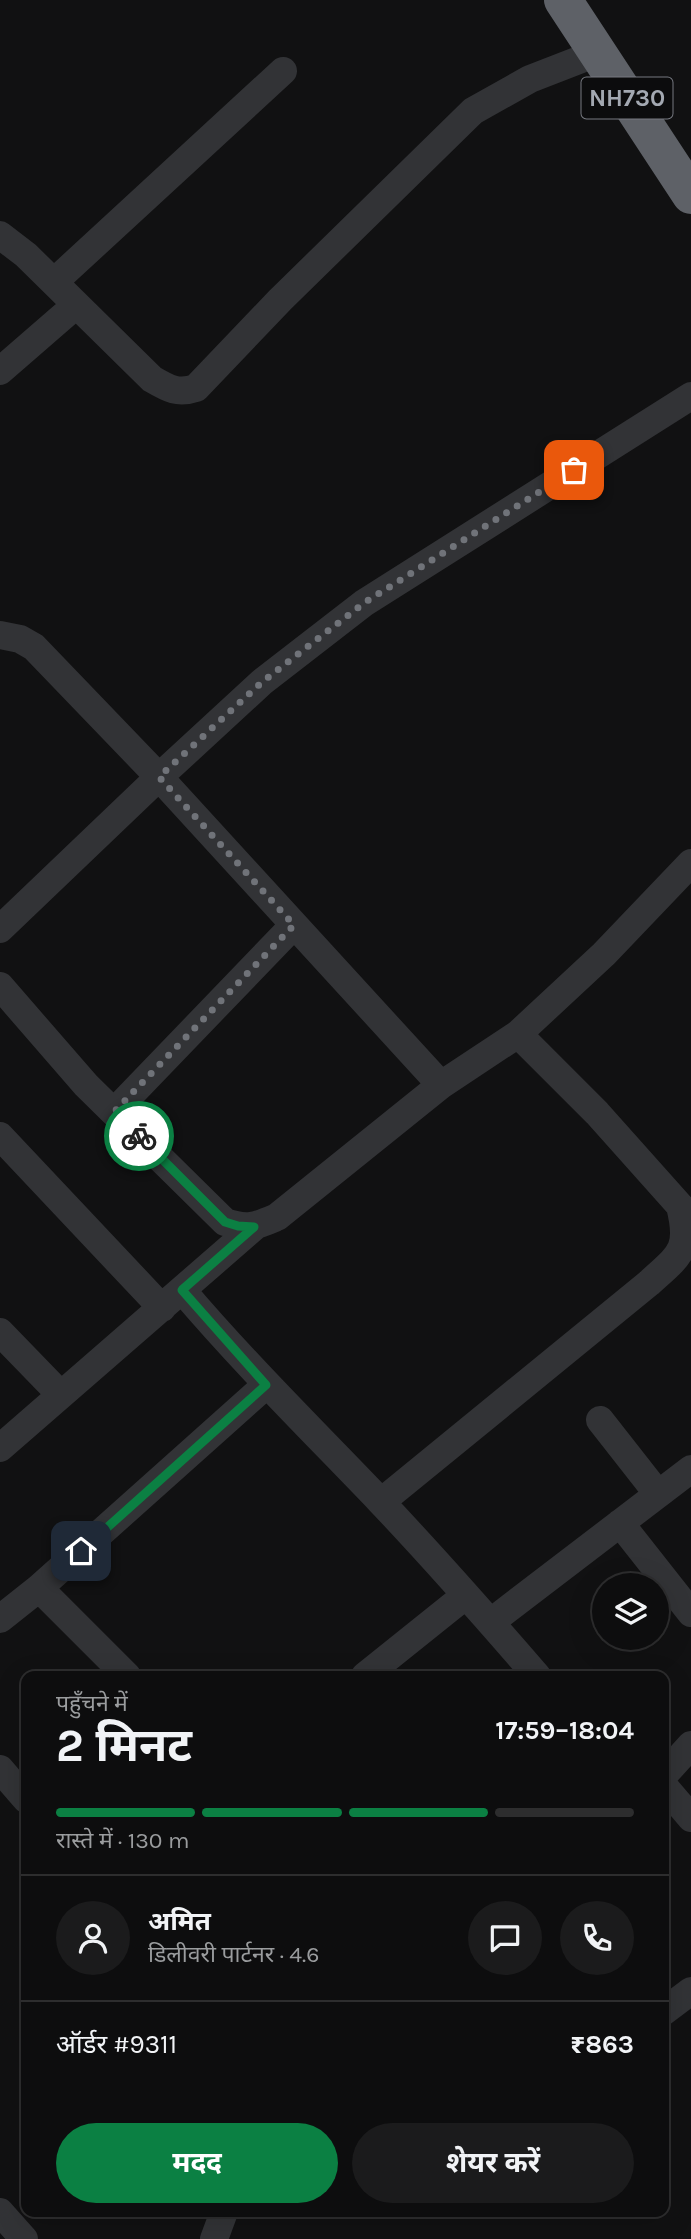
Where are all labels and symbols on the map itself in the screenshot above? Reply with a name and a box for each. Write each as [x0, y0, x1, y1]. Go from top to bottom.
road number: NH730 [582, 78, 672, 118]
pin [544, 440, 604, 500]
courier [104, 1101, 174, 1171]
pin [51, 1521, 111, 1581]

